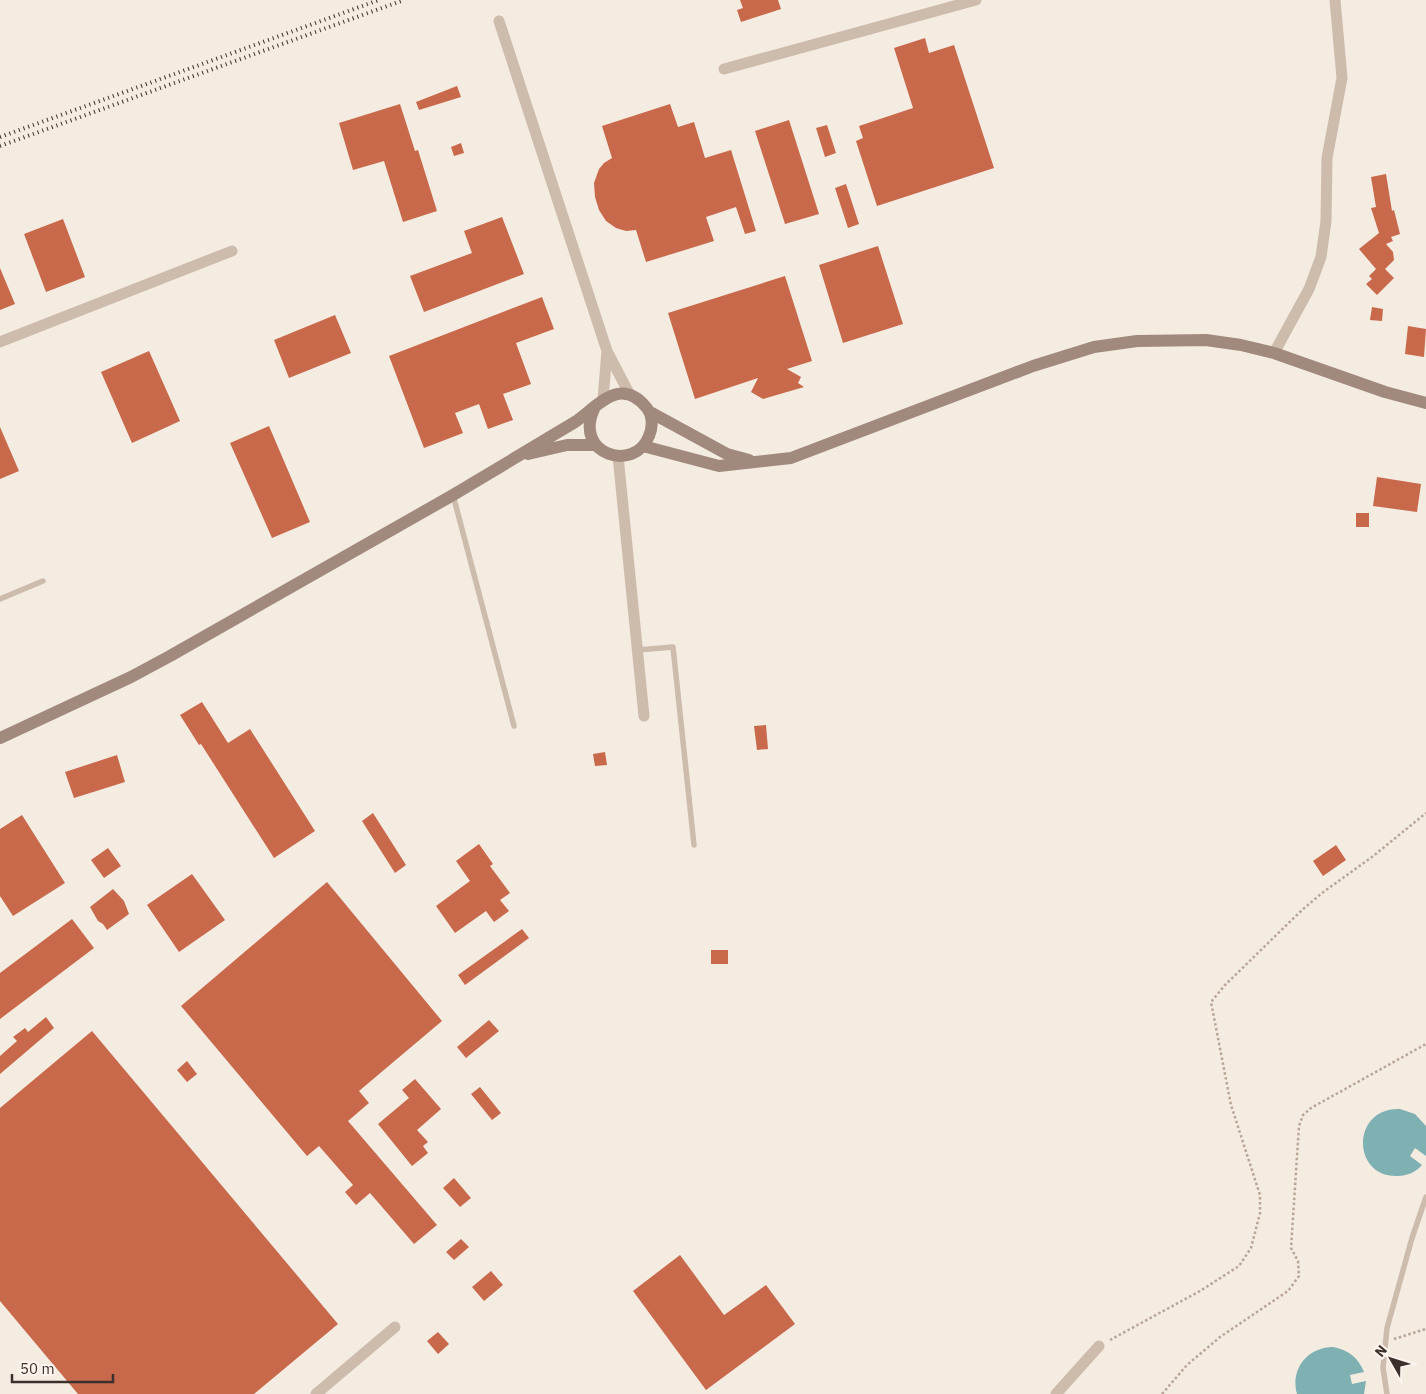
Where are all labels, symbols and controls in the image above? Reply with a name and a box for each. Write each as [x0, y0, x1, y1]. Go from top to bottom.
north arrow [1366, 1334, 1416, 1384]
text: N [1371, 1341, 1391, 1360]
scale bar [12, 1352, 114, 1384]
text: 50 m [20, 1359, 55, 1378]

